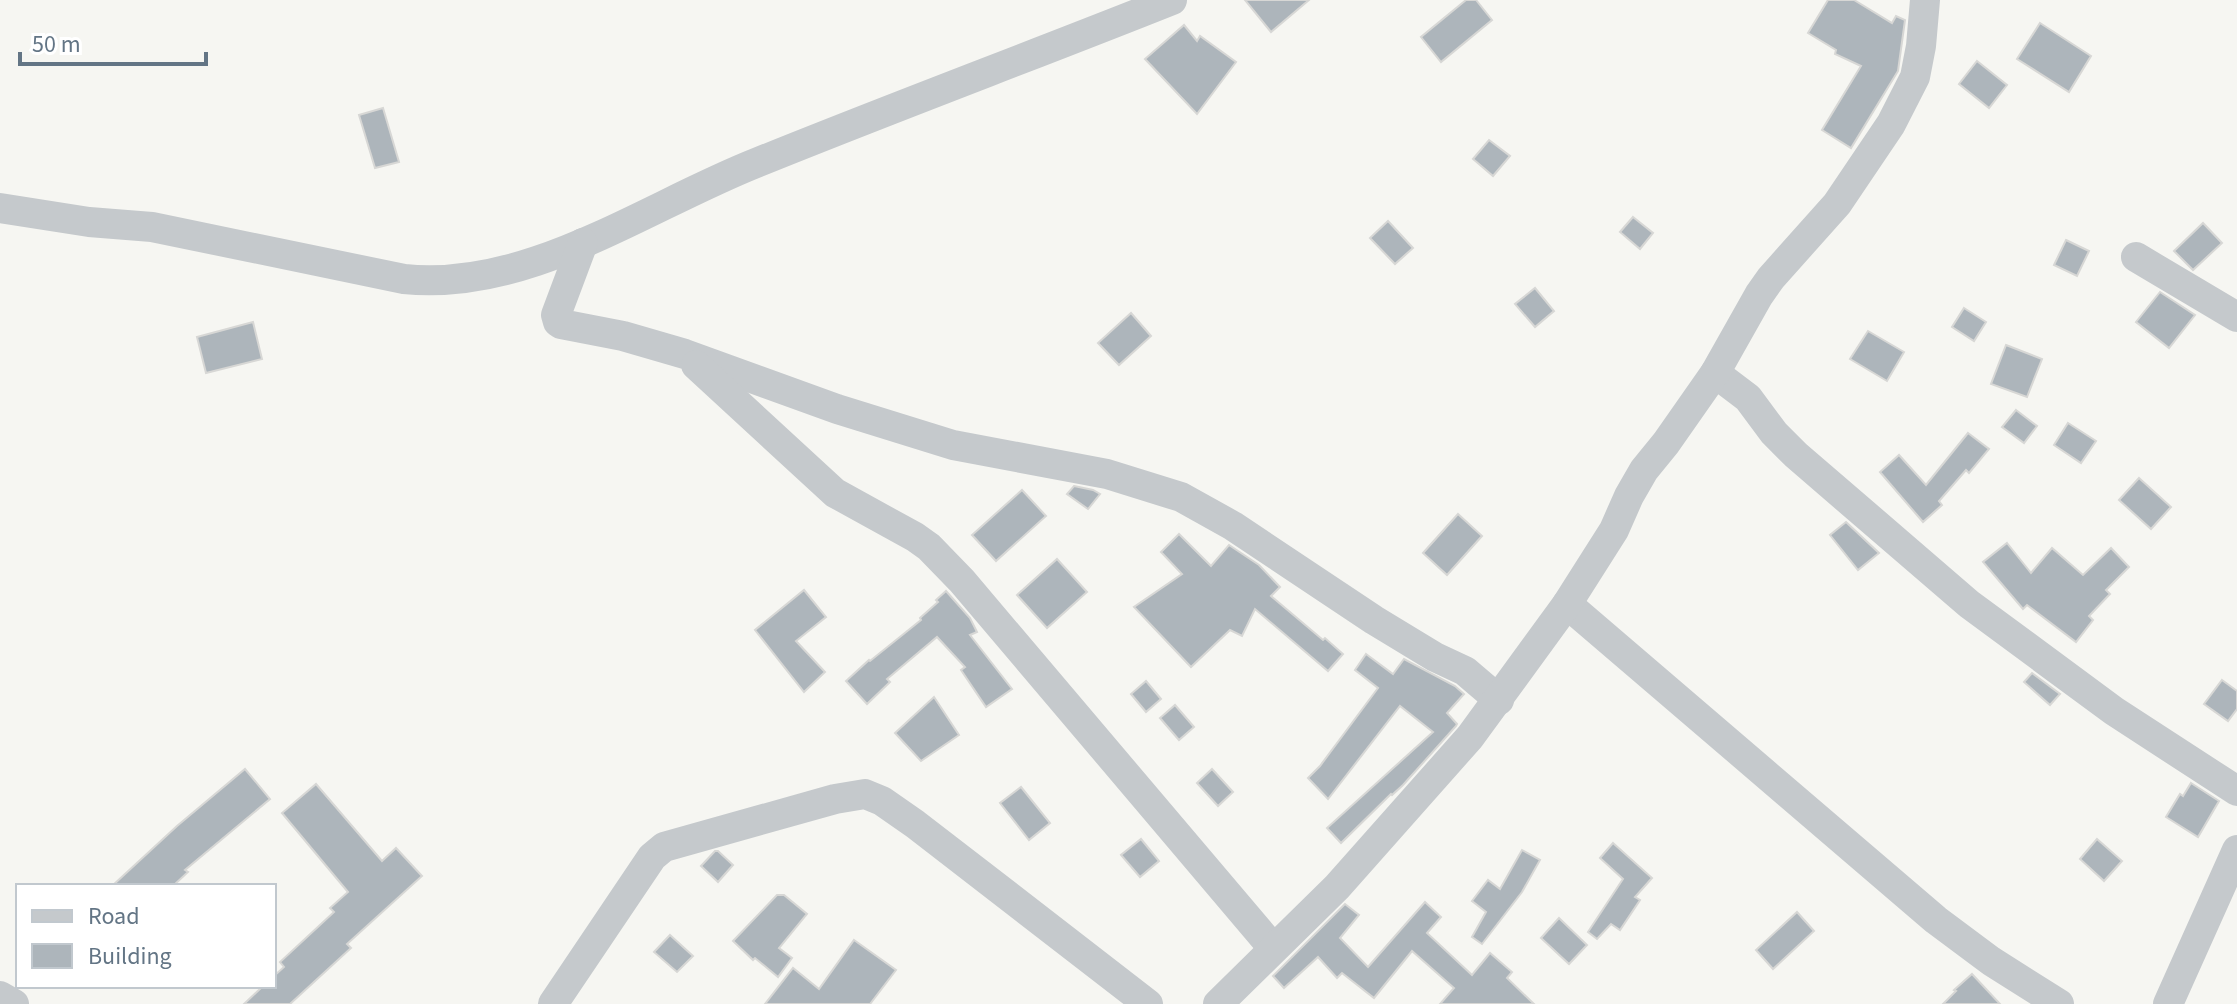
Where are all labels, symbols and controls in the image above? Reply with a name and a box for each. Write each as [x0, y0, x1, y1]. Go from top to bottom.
scale bar [20, 16, 206, 66]
text: 50 m [32, 27, 81, 62]
legend [16, 884, 276, 988]
text: Road [88, 899, 140, 934]
text: Building [88, 939, 172, 974]

